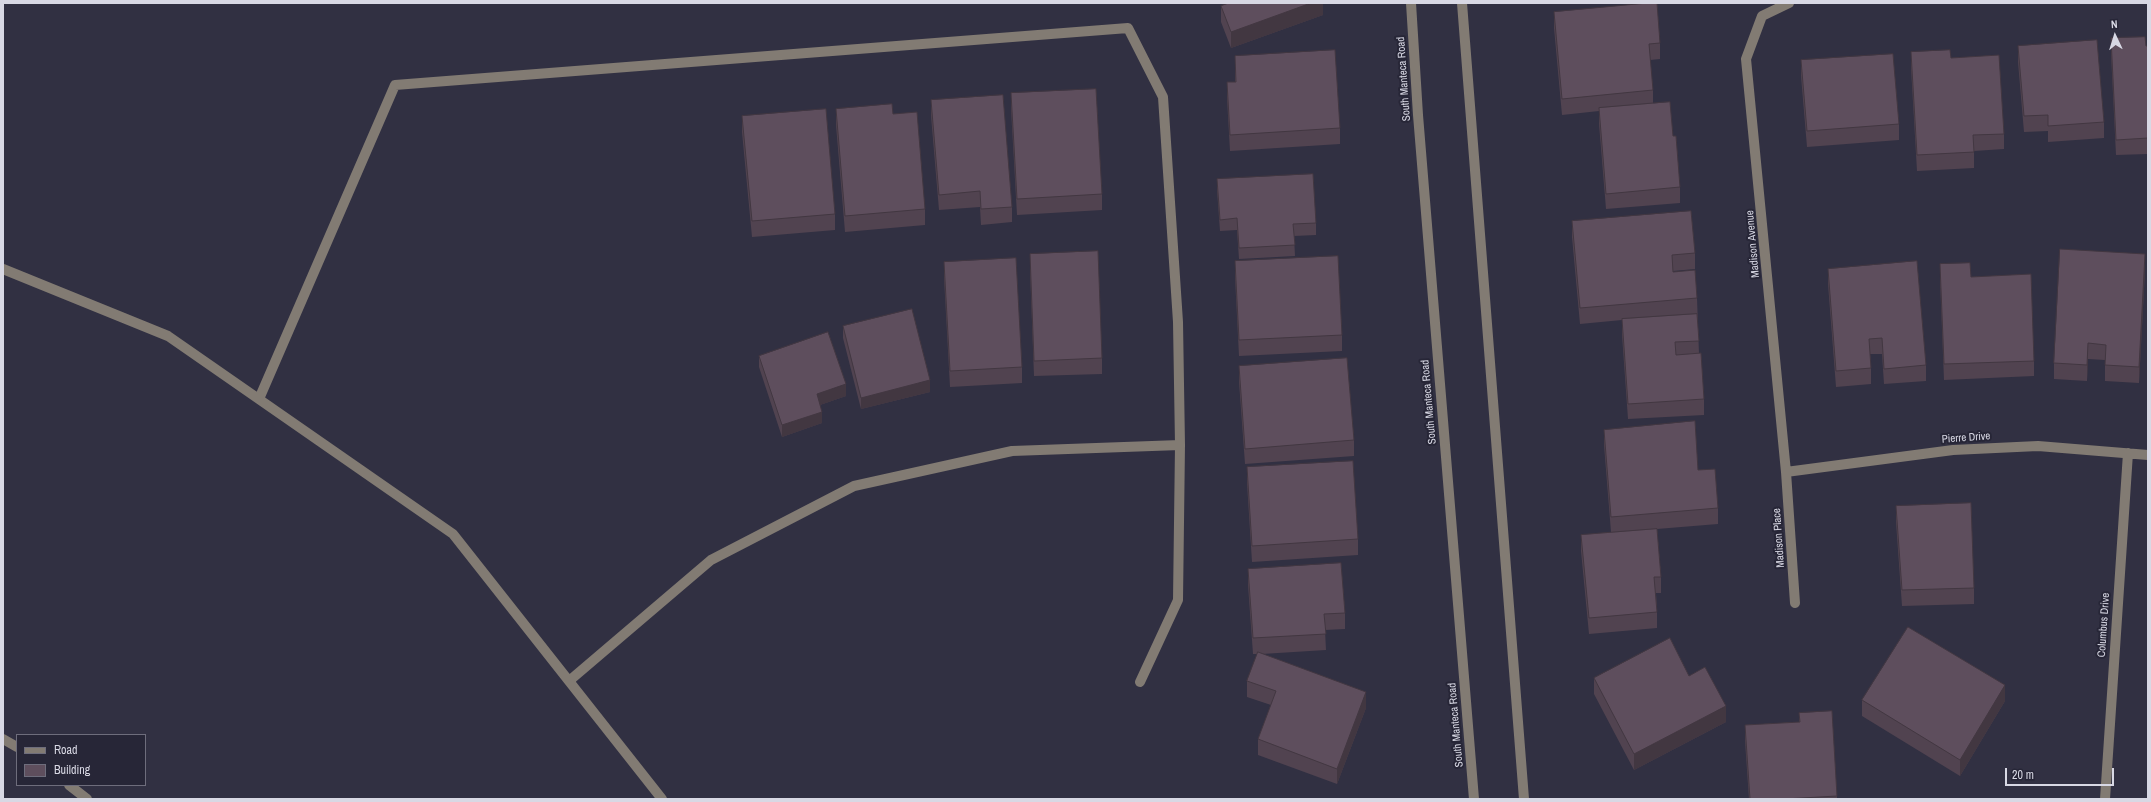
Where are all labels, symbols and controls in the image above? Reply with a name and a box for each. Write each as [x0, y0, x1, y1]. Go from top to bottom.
north arrow [2095, 16, 2135, 56]
text: N [2110, 17, 2118, 31]
street label: South Manteca Road [1394, 36, 1414, 122]
street label: Madison Avenue [1743, 210, 1763, 278]
street label: South Manteca Road [1419, 359, 1439, 445]
street label: Pierre Drive [1941, 430, 1991, 446]
street label: Madison Place [1770, 508, 1788, 568]
street label: Columbus Drive [2095, 592, 2113, 658]
street label: South Manteca Road [1446, 682, 1466, 768]
legend [16, 734, 146, 786]
text: Road [54, 742, 78, 758]
scale bar [2007, 760, 2116, 786]
text: Building [54, 762, 90, 778]
text: 20 m [2012, 767, 2034, 783]

